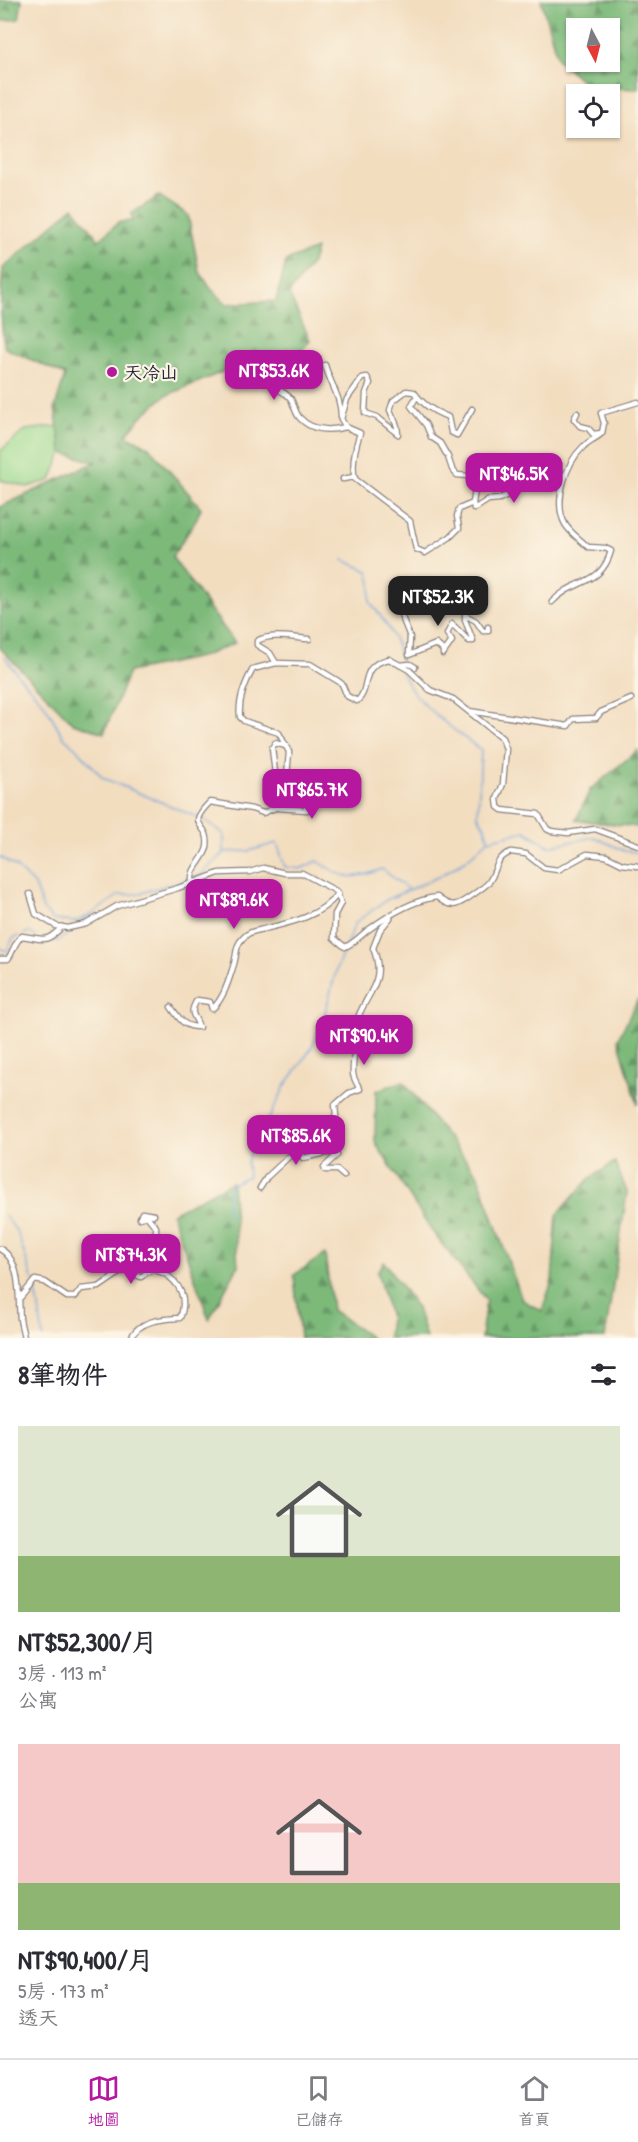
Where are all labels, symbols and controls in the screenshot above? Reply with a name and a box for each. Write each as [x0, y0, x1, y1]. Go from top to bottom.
north arrow [566, 18, 620, 72]
map controls [566, 18, 620, 138]
button: locate [566, 84, 620, 138]
pin: NT$53.6K [212, 350, 336, 401]
text: NT$53.6K [239, 356, 309, 383]
place label: 天冷山 [124, 360, 178, 385]
marker: 天冷山 [105, 365, 119, 379]
pin: NT$46.5K [452, 453, 576, 504]
text: NT$46.5K [480, 459, 548, 486]
pin: NT$52.3K [376, 576, 500, 627]
text: NT$52.3K [402, 582, 474, 609]
pin: NT$65.7K [250, 769, 374, 820]
text: NT$65.7K [276, 775, 348, 802]
pin: NT$89.6K [172, 879, 296, 930]
text: NT$89.6K [200, 885, 268, 912]
pin: NT$90.4K [302, 1015, 426, 1066]
text: NT$90.4K [330, 1021, 398, 1048]
pin: NT$85.6K [234, 1115, 358, 1166]
text: NT$85.6K [261, 1121, 331, 1148]
pin: NT$74.3K [69, 1234, 193, 1285]
text: NT$74.3K [95, 1240, 167, 1267]
text: 8筆物件 [18, 1357, 107, 1392]
icon: filters [587, 1358, 620, 1391]
icon: home [265, 1465, 373, 1573]
text: NT$52,300/月 [18, 1624, 158, 1659]
text: 3房 · 113 m² [18, 1659, 106, 1686]
text: 公寓 [18, 1686, 58, 1713]
icon: home [265, 1783, 373, 1891]
text: NT$90,400/月 [18, 1942, 154, 1977]
text: 5房 · 173 m² [18, 1977, 109, 2004]
text: 透天 [18, 2004, 58, 2031]
tab: 地圖 [87, 2072, 120, 2130]
tab: 已儲存 [295, 2072, 343, 2130]
tab: 首頁 [518, 2072, 551, 2130]

